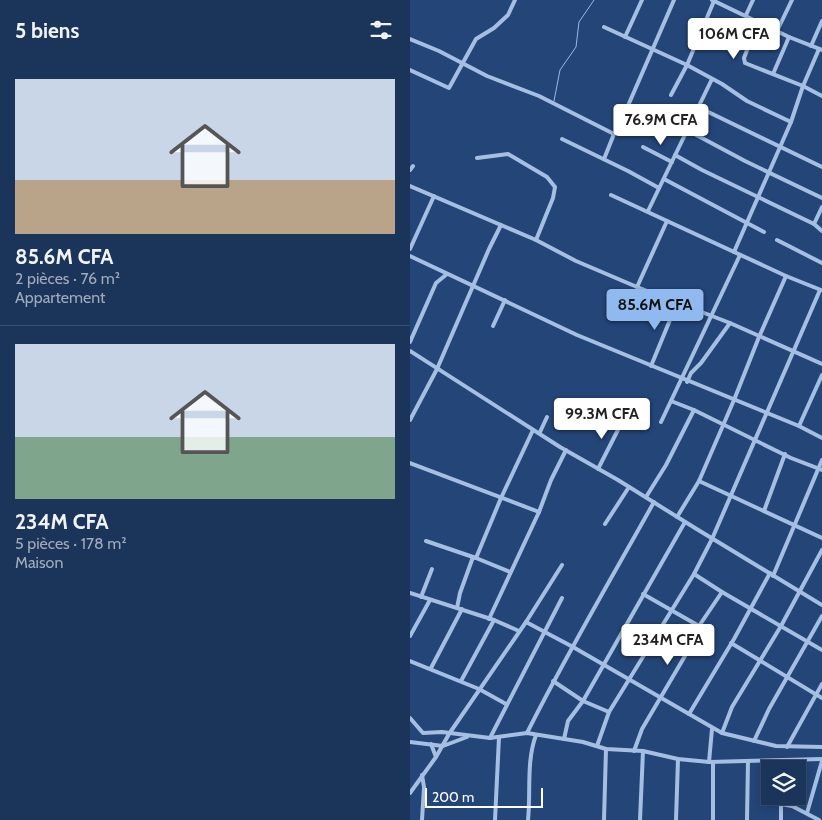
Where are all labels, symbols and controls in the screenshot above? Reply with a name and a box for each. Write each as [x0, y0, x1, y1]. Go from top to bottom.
icon: filters [367, 16, 395, 44]
text: 5 biens [15, 18, 79, 43]
pin: 106M CFA [682, 18, 786, 60]
text: 106M CFA [699, 24, 769, 43]
pin: 76.9M CFA [604, 104, 718, 146]
text: 76.9M CFA [624, 110, 698, 129]
icon: home [160, 111, 250, 201]
text: 85.6M CFA [15, 244, 113, 269]
text: 2 pièces · 76 m² [15, 269, 120, 288]
text: Appartement [15, 288, 105, 307]
pin: 85.6M CFA [598, 288, 712, 331]
text: 85.6M CFA [617, 295, 693, 314]
icon: home [160, 377, 250, 467]
pin: 99.3M CFA [545, 398, 659, 440]
text: 99.3M CFA [565, 404, 639, 423]
text: 234M CFA [15, 509, 109, 534]
text: 5 pièces · 178 m² [15, 534, 127, 553]
text: Maison [15, 553, 63, 572]
pin: 234M CFA [616, 624, 720, 666]
text: 234M CFA [632, 630, 704, 649]
map controls [761, 760, 806, 805]
button: layers [761, 760, 806, 805]
scale bar [425, 785, 542, 808]
text: 200 m [432, 788, 474, 806]

